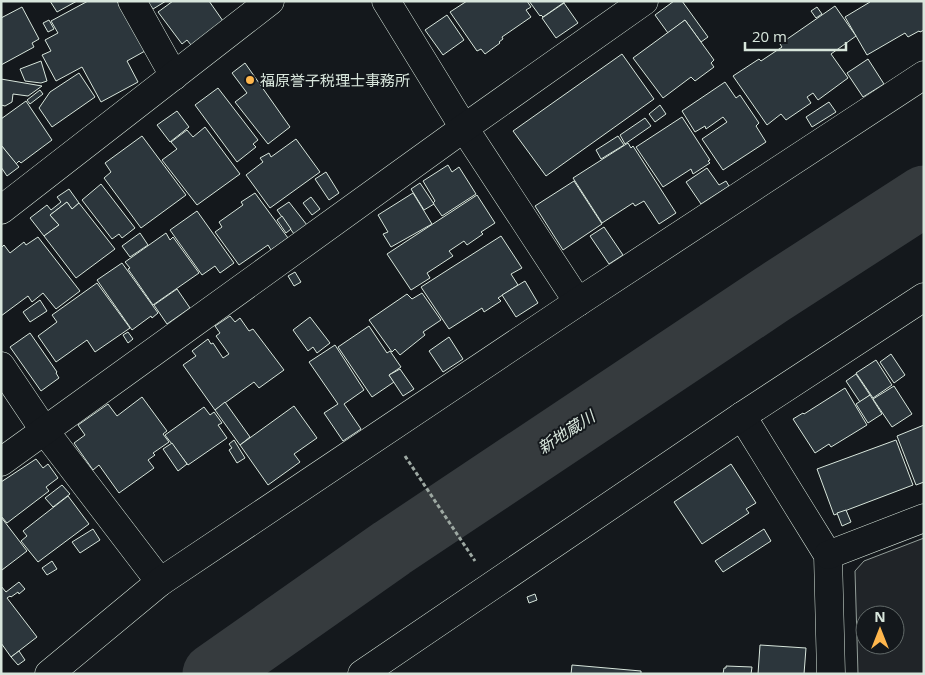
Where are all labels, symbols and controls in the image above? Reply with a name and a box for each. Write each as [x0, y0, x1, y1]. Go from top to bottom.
scale bar [745, 20, 846, 52]
text: 20 m [752, 26, 787, 46]
place label: 福原誉子税理士事務所 [260, 70, 410, 90]
marker: 福原誉子税理士事務所 [244, 74, 256, 86]
water label: 新地蔵川 [533, 404, 600, 459]
north arrow [855, 605, 905, 655]
text: N [874, 607, 886, 626]

